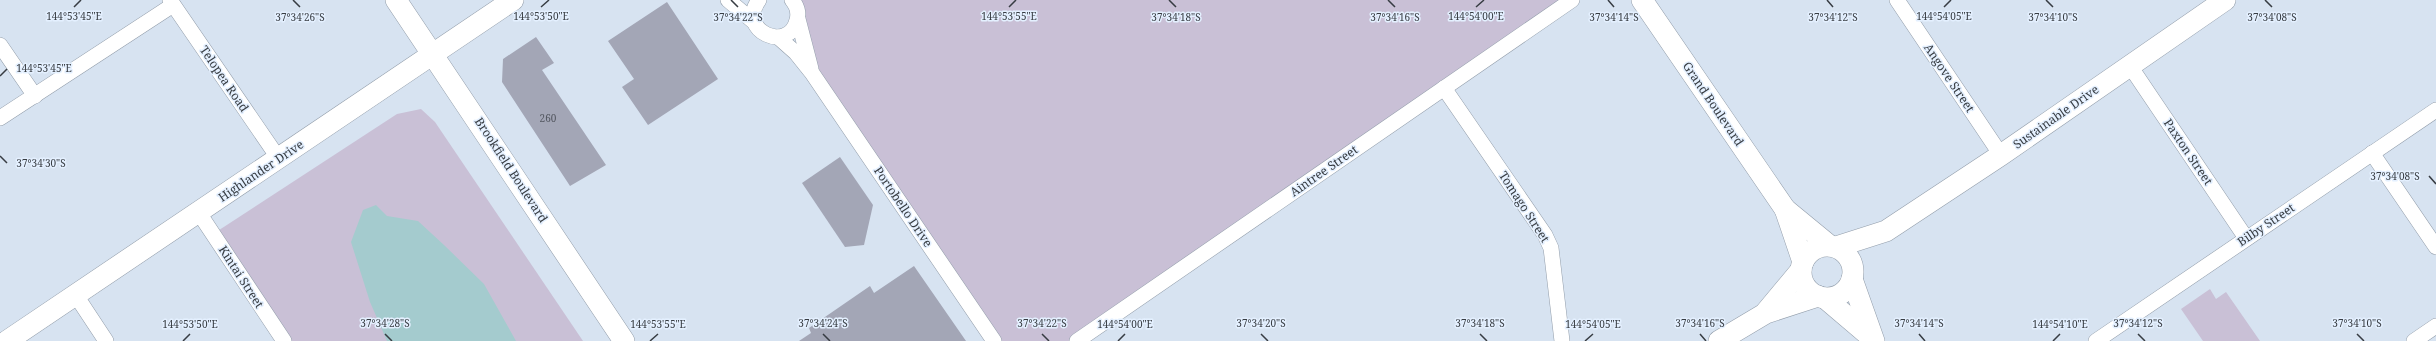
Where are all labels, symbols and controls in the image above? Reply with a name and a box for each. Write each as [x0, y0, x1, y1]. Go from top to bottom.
text: 144°53'45"E [46, 9, 102, 23]
text: 144°53'50"E [513, 9, 569, 23]
text: 144°53'55"E [981, 9, 1037, 23]
text: 144°54'00"E [1448, 9, 1504, 23]
text: 144°54'05"E [1916, 9, 1972, 23]
text: 37°34'26"S [275, 10, 325, 24]
text: 37°34'22"S [713, 10, 763, 24]
text: 37°34'18"S [1151, 10, 1201, 24]
text: 37°34'16"S [1370, 10, 1420, 24]
text: 37°34'14"S [1589, 10, 1639, 24]
text: 37°34'12"S [1808, 10, 1858, 24]
text: 37°34'10"S [2028, 10, 2078, 24]
text: 37°34'08"S [2247, 10, 2297, 24]
street label: Angove Street [1920, 40, 1979, 115]
street label: Telopea Road [196, 42, 253, 116]
street label: Grand Boulevard [1679, 58, 1748, 150]
text: 144°53'45"E [16, 61, 72, 75]
street label: Sustainable Drive [2009, 81, 2102, 153]
house number: 260 [540, 111, 557, 125]
street label: Brookfield Boulevard [471, 114, 552, 226]
street label: Paxton Street [2160, 115, 2217, 188]
street label: Highlander Drive [215, 136, 307, 206]
street label: Aintree Street [1286, 141, 1361, 200]
text: 37°34'30"S [16, 156, 66, 170]
street label: Portobello Drive [870, 163, 937, 250]
street label: Tomago Street [1495, 168, 1554, 246]
text: 37°34'08"S [2370, 169, 2420, 183]
street label: Bilby Street [2234, 199, 2298, 250]
street label: Kintai Street [215, 242, 268, 311]
text: 37°34'28"S [360, 316, 410, 330]
text: 37°34'24"S [798, 316, 848, 330]
text: 37°34'22"S [1017, 316, 1067, 330]
text: 37°34'20"S [1236, 316, 1286, 330]
text: 37°34'18"S [1455, 316, 1505, 330]
text: 37°34'16"S [1675, 316, 1725, 330]
text: 37°34'14"S [1894, 316, 1944, 330]
text: 37°34'12"S [2113, 316, 2163, 330]
text: 37°34'10"S [2332, 316, 2382, 330]
text: 144°53'50"E [162, 317, 218, 331]
text: 144°53'55"E [630, 317, 686, 331]
text: 144°54'00"E [1097, 317, 1153, 331]
text: 144°54'05"E [1565, 317, 1621, 331]
text: 144°54'10"E [2032, 317, 2088, 331]

